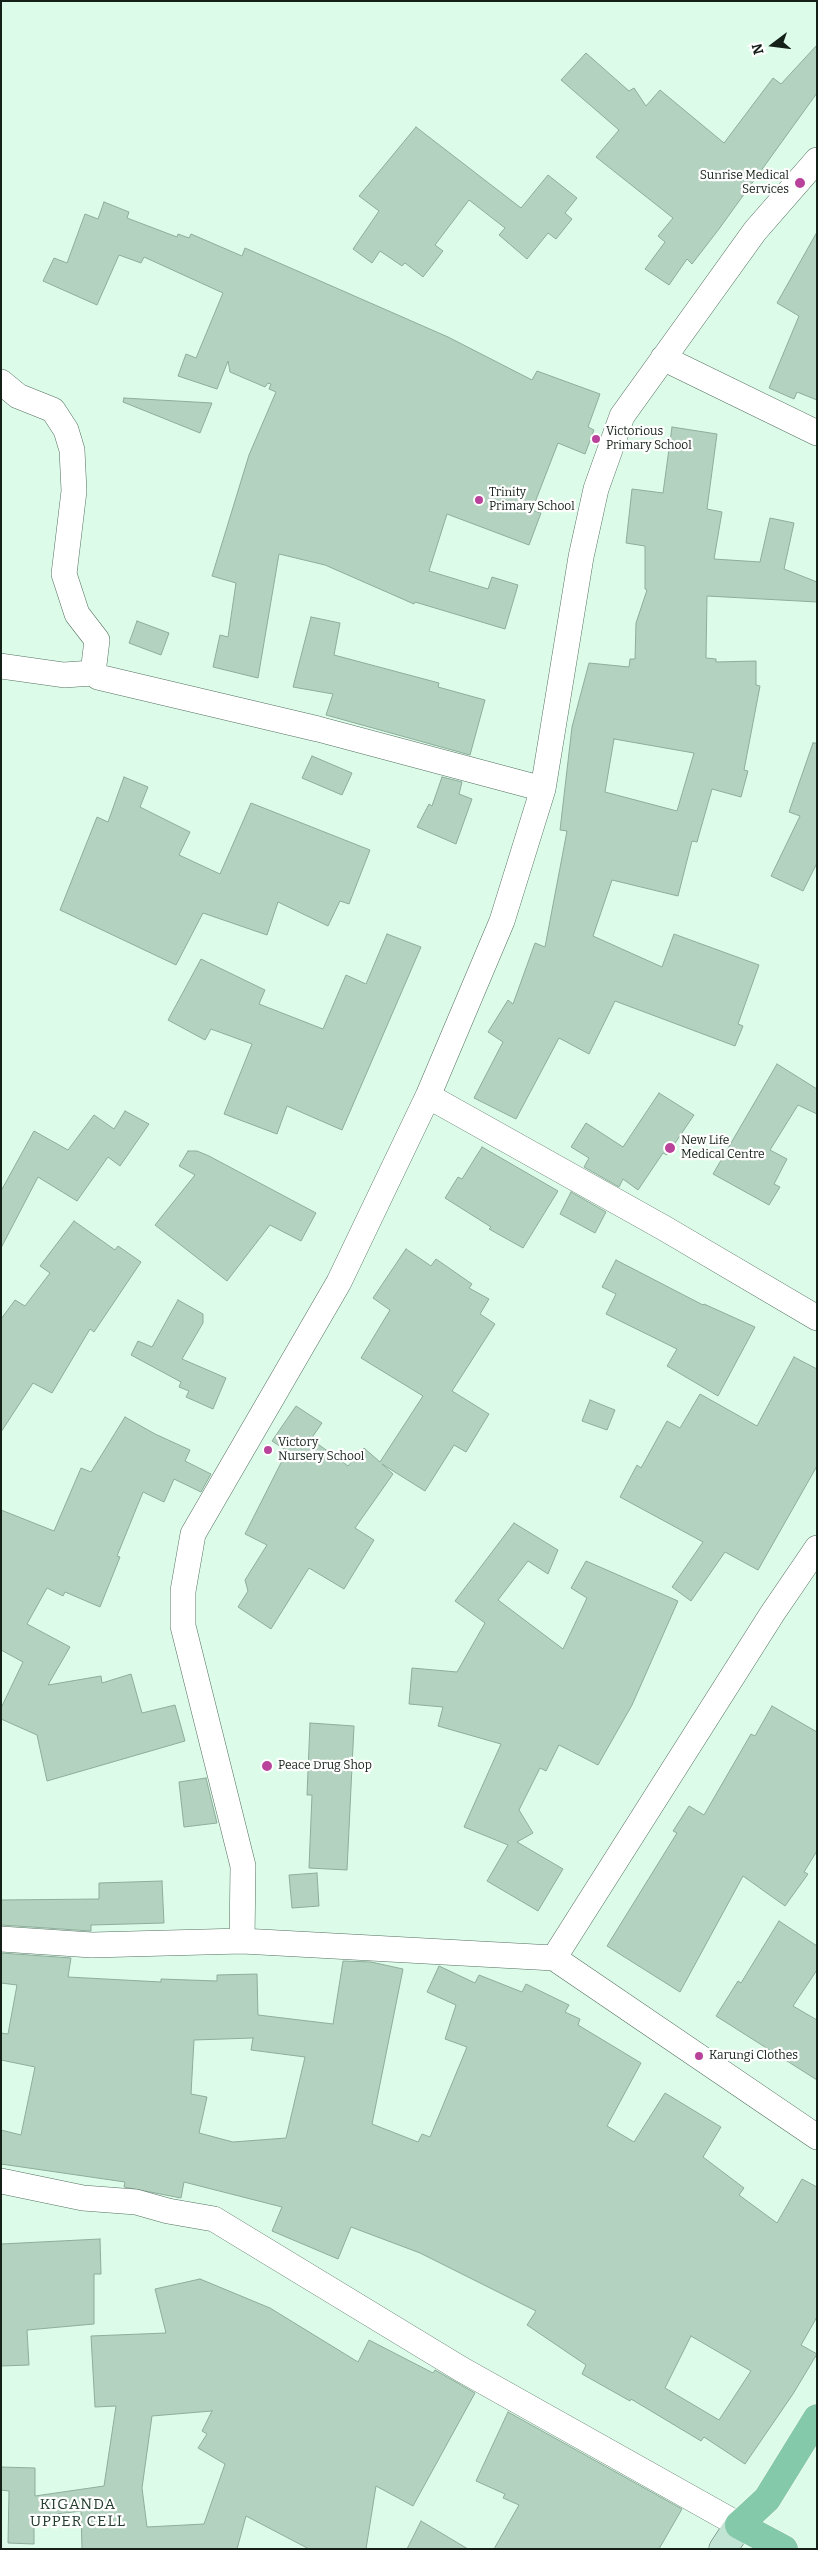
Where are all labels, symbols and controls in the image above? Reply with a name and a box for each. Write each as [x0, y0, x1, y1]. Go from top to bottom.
north arrow [748, 20, 798, 70]
text: N [748, 42, 768, 56]
place label: Sunrise Medical Services [700, 169, 789, 197]
marker: Sunrise Medical Services [793, 176, 807, 190]
place label: Victorious Primary School [606, 425, 692, 453]
marker: Victorious Primary School [590, 433, 602, 445]
place label: Trinity Primary School [489, 486, 575, 514]
marker: Trinity Primary School [473, 494, 485, 506]
place label: New Life Medical Centre [681, 1134, 765, 1162]
marker: New Life Medical Centre [663, 1141, 677, 1155]
place label: Victory Nursery School [278, 1436, 364, 1464]
marker: Victory Nursery School [262, 1444, 274, 1456]
marker: Peace Drug Shop [260, 1759, 274, 1773]
place label: Peace Drug Shop [278, 1759, 372, 1773]
place label: Karungi Clothes [709, 2049, 798, 2063]
marker: Karungi Clothes [693, 2050, 705, 2062]
district label: KIGANDA UPPER CELL [29, 2496, 127, 2531]

